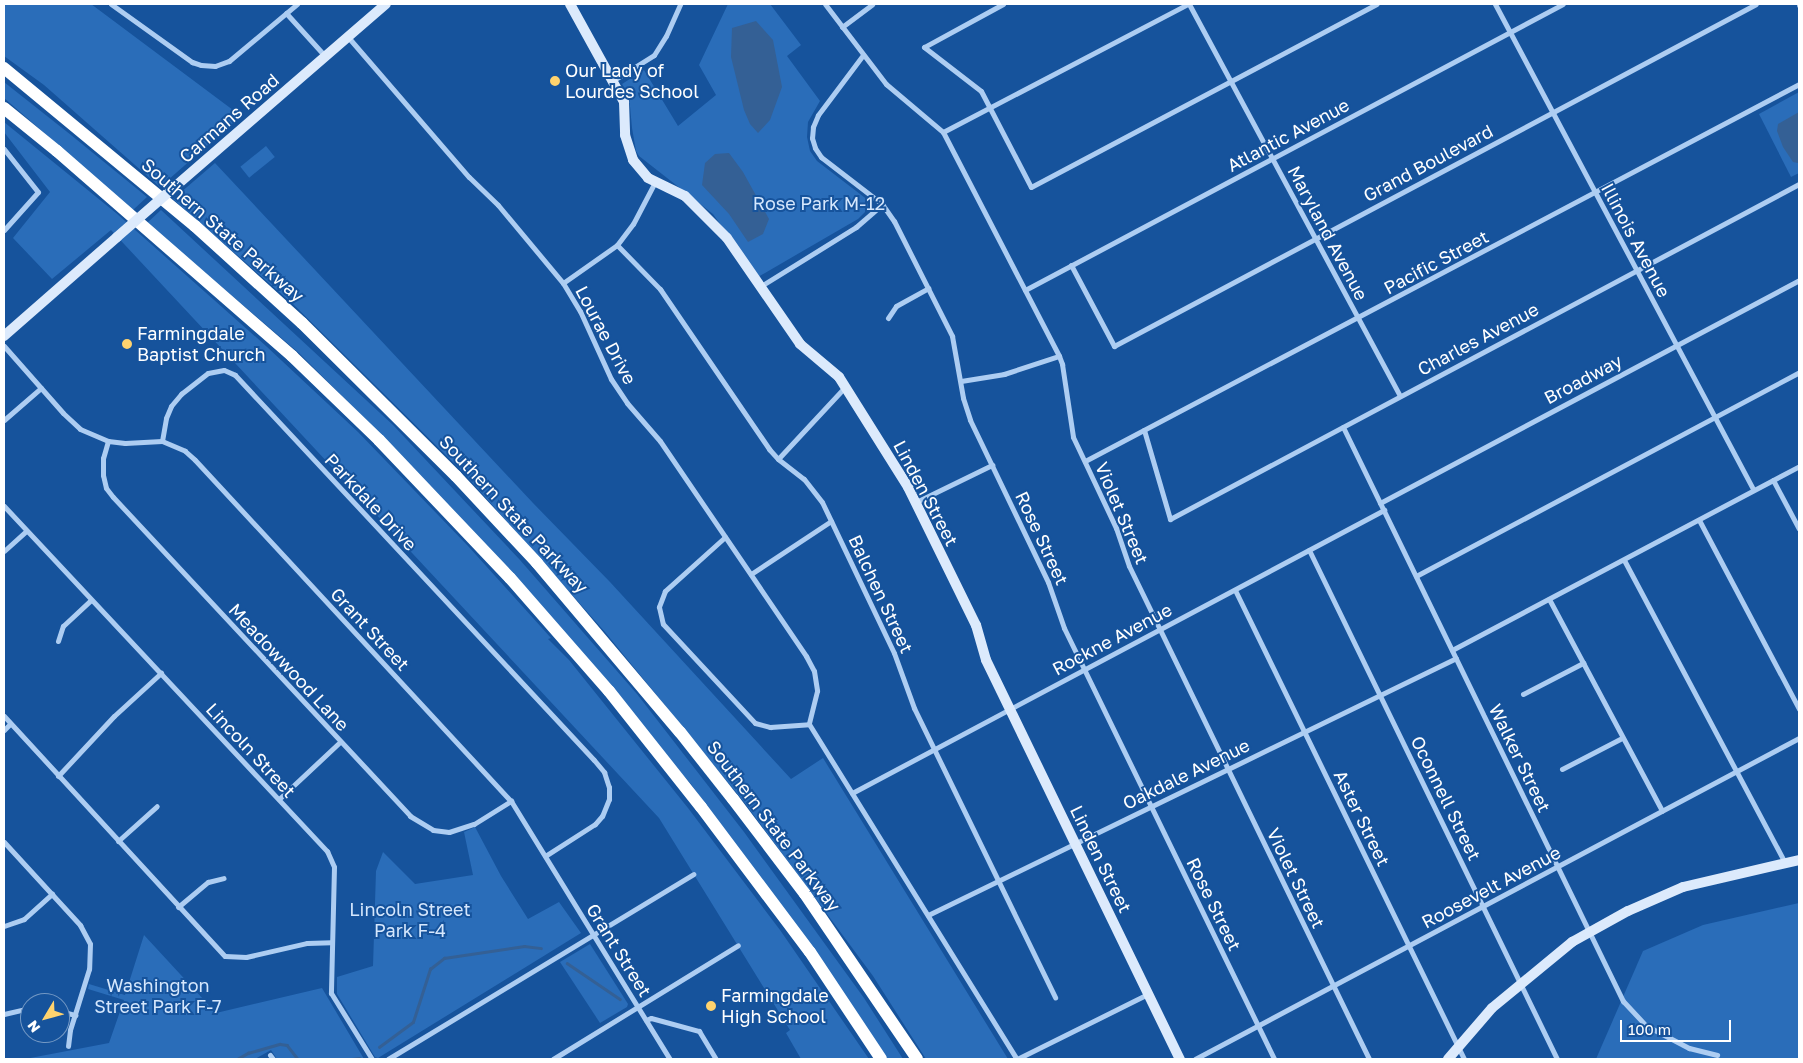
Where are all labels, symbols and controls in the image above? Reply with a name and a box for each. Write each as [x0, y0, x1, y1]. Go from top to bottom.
place label: Our Lady of Lourdes School [565, 60, 699, 102]
street label: Carmans Road [175, 69, 283, 167]
marker: Our Lady of Lourdes School [549, 75, 561, 87]
street label: Atlantic Avenue [1223, 94, 1353, 176]
street label: Grand Boulevard [1360, 120, 1496, 206]
street label: Southern State Parkway [137, 154, 309, 306]
street label: Maryland Avenue [1283, 162, 1373, 304]
street label: Illinois Avenue [1597, 179, 1675, 301]
park label: Rose Park M-12 [753, 192, 885, 214]
street label: Pacific Street [1380, 225, 1492, 299]
street label: Lourae Drive [571, 282, 641, 388]
street label: Charles Avenue [1414, 298, 1542, 380]
place label: Farmingdale Baptist Church [137, 323, 265, 366]
marker: Farmingdale Baptist Church [121, 338, 133, 350]
street label: Broadway [1540, 349, 1626, 409]
street label: Southern State Parkway [435, 430, 593, 598]
street label: Linden Street [889, 436, 963, 550]
street label: Parkdale Drive [320, 449, 422, 555]
street label: Violet Street [1091, 459, 1153, 567]
street label: Rose Street [1011, 488, 1073, 588]
street label: Balchen Street [844, 531, 918, 657]
street label: Grant Street [326, 583, 414, 675]
street label: Rockne Avenue [1048, 598, 1176, 680]
street label: Meadowwood Lane [224, 599, 354, 735]
street label: Lincoln Street [202, 698, 300, 802]
street label: Walker Street [1485, 700, 1555, 816]
street label: Oconnell Street [1407, 732, 1485, 864]
street label: Oakdale Avenue [1119, 734, 1253, 814]
street label: Southern State Parkway [703, 736, 845, 916]
street label: Aster Street [1330, 767, 1394, 869]
street label: Linden Street [1066, 802, 1136, 916]
street label: Violet Street [1262, 824, 1330, 932]
street label: Roosevelt Avenue [1418, 841, 1564, 933]
street label: Rose Street [1182, 854, 1246, 954]
park label: Lincoln Street Park F-4 [349, 899, 471, 942]
street label: Grant Street [582, 900, 656, 1000]
park label: Washington Street Park F-7 [94, 975, 222, 1018]
place label: Farmingdale High School [721, 985, 829, 1028]
north arrow [20, 993, 70, 1043]
marker: Farmingdale High School [705, 1000, 717, 1012]
scale bar [1623, 1010, 1734, 1042]
text: N [23, 1017, 43, 1036]
text: 100 m [1628, 1020, 1671, 1038]

